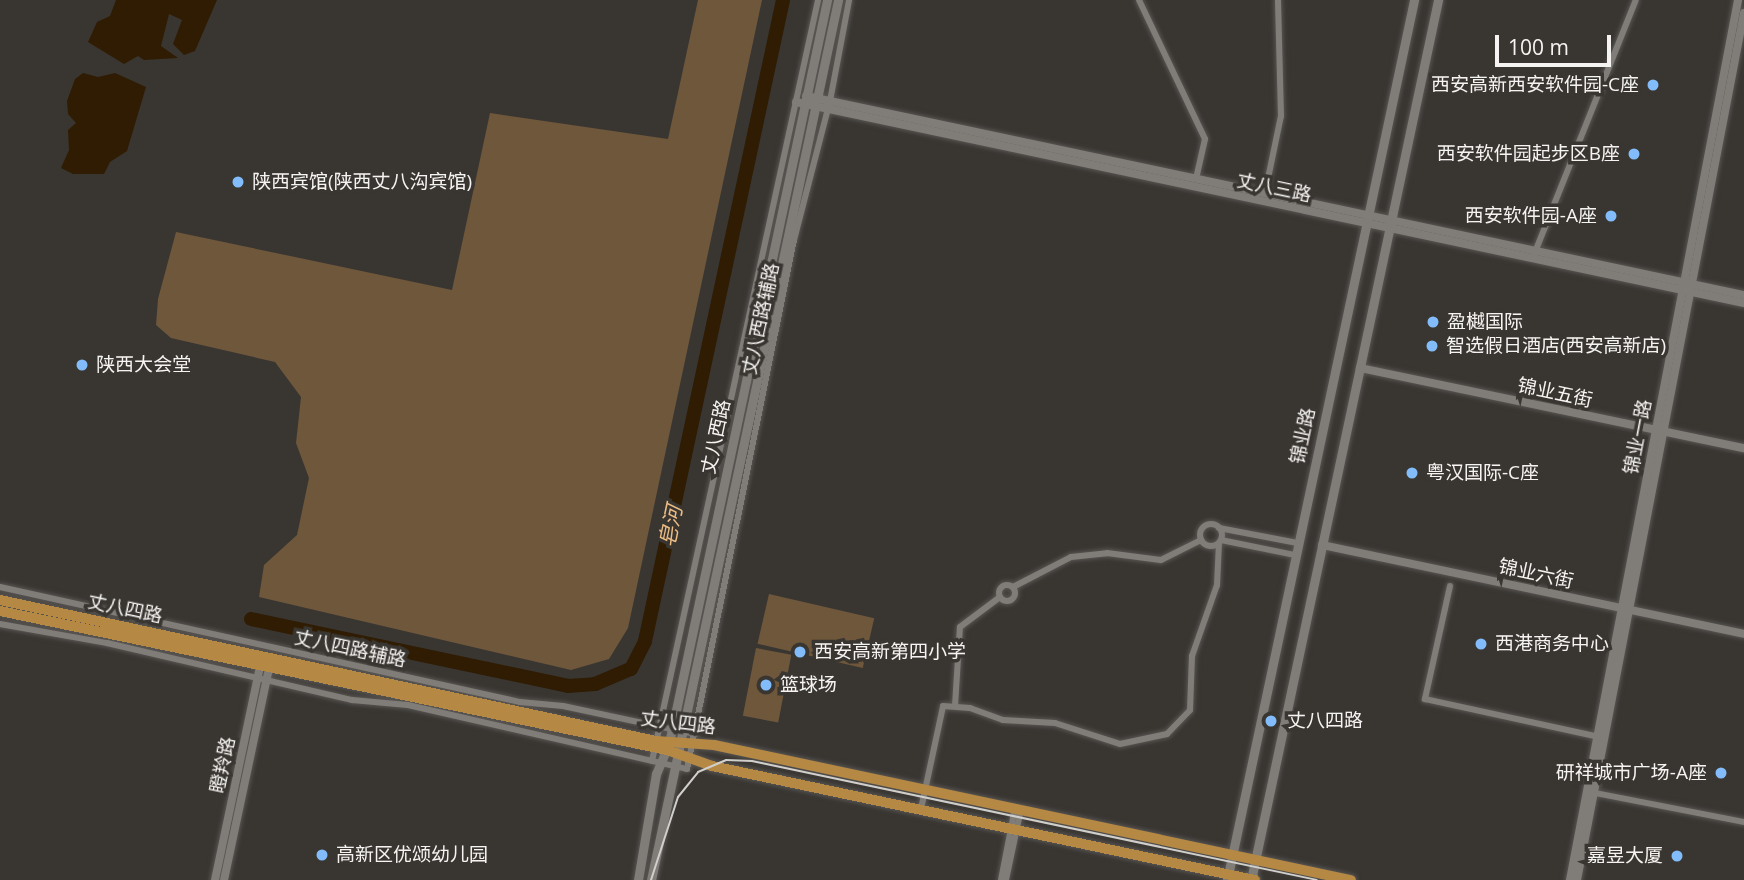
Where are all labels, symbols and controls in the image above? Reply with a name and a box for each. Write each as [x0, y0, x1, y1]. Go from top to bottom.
scale bar [1499, 21, 1614, 65]
text: 100 m [1508, 33, 1569, 61]
place label: 西安高新西安软件园-C座 [1431, 74, 1639, 96]
marker: 西安高新西安软件园-C座 [1645, 77, 1661, 93]
place label: 西安软件园起步区B座 [1437, 143, 1620, 165]
marker: 西安软件园起步区B座 [1626, 146, 1642, 162]
street label: 丈八三路 [1234, 169, 1314, 207]
place label: 陕西宾馆(陕西丈八沟宾馆) [252, 171, 472, 193]
marker: 陕西宾馆(陕西丈八沟宾馆) [230, 174, 246, 190]
place label: 西安软件园-A座 [1465, 205, 1597, 227]
marker: 西安软件园-A座 [1603, 208, 1619, 224]
street label: 丈八西路辅路 [738, 261, 784, 377]
place label: 盈樾国际 [1447, 311, 1523, 333]
marker: 盈樾国际 [1425, 314, 1441, 330]
place label: 智选假日酒店(西安高新店) [1446, 335, 1666, 357]
marker: 智选假日酒店(西安高新店) [1424, 338, 1440, 354]
place label: 陕西大会堂 [96, 354, 191, 376]
marker: 陕西大会堂 [74, 357, 90, 373]
street label: 锦业五街 [1515, 374, 1595, 412]
street label: 丈八西路 [697, 397, 735, 477]
street label: 锦业一路 [1620, 398, 1656, 476]
street label: 锦业路 [1286, 406, 1320, 466]
place label: 粤汉国际-C座 [1426, 462, 1539, 484]
marker: 粤汉国际-C座 [1404, 465, 1420, 481]
water label: 皂河 [653, 503, 687, 549]
street label: 锦业六街 [1496, 555, 1576, 593]
street label: 丈八四路 [85, 590, 165, 628]
street label: 丈八四路辅路 [292, 626, 408, 672]
place label: 西港商务中心 [1495, 633, 1609, 655]
marker: 西港商务中心 [1473, 636, 1489, 652]
place label: 西安高新第四小学 [814, 641, 966, 663]
marker: 西安高新第四小学 [792, 644, 808, 660]
place label: 篮球场 [780, 674, 837, 696]
marker: 篮球场 [758, 677, 774, 693]
street label: 丈八四路 [639, 707, 717, 739]
place label: 丈八四路 [1287, 710, 1363, 732]
marker: 丈八四路 [1261, 711, 1281, 731]
street label: 瞪羚路 [206, 735, 240, 795]
place label: 研祥城市广场-A座 [1556, 762, 1707, 784]
marker: 研祥城市广场-A座 [1713, 765, 1729, 781]
place label: 高新区优颂幼儿园 [336, 844, 488, 866]
place label: 嘉昱大厦 [1587, 845, 1663, 867]
marker: 高新区优颂幼儿园 [314, 847, 330, 863]
marker: 嘉昱大厦 [1669, 848, 1685, 864]

